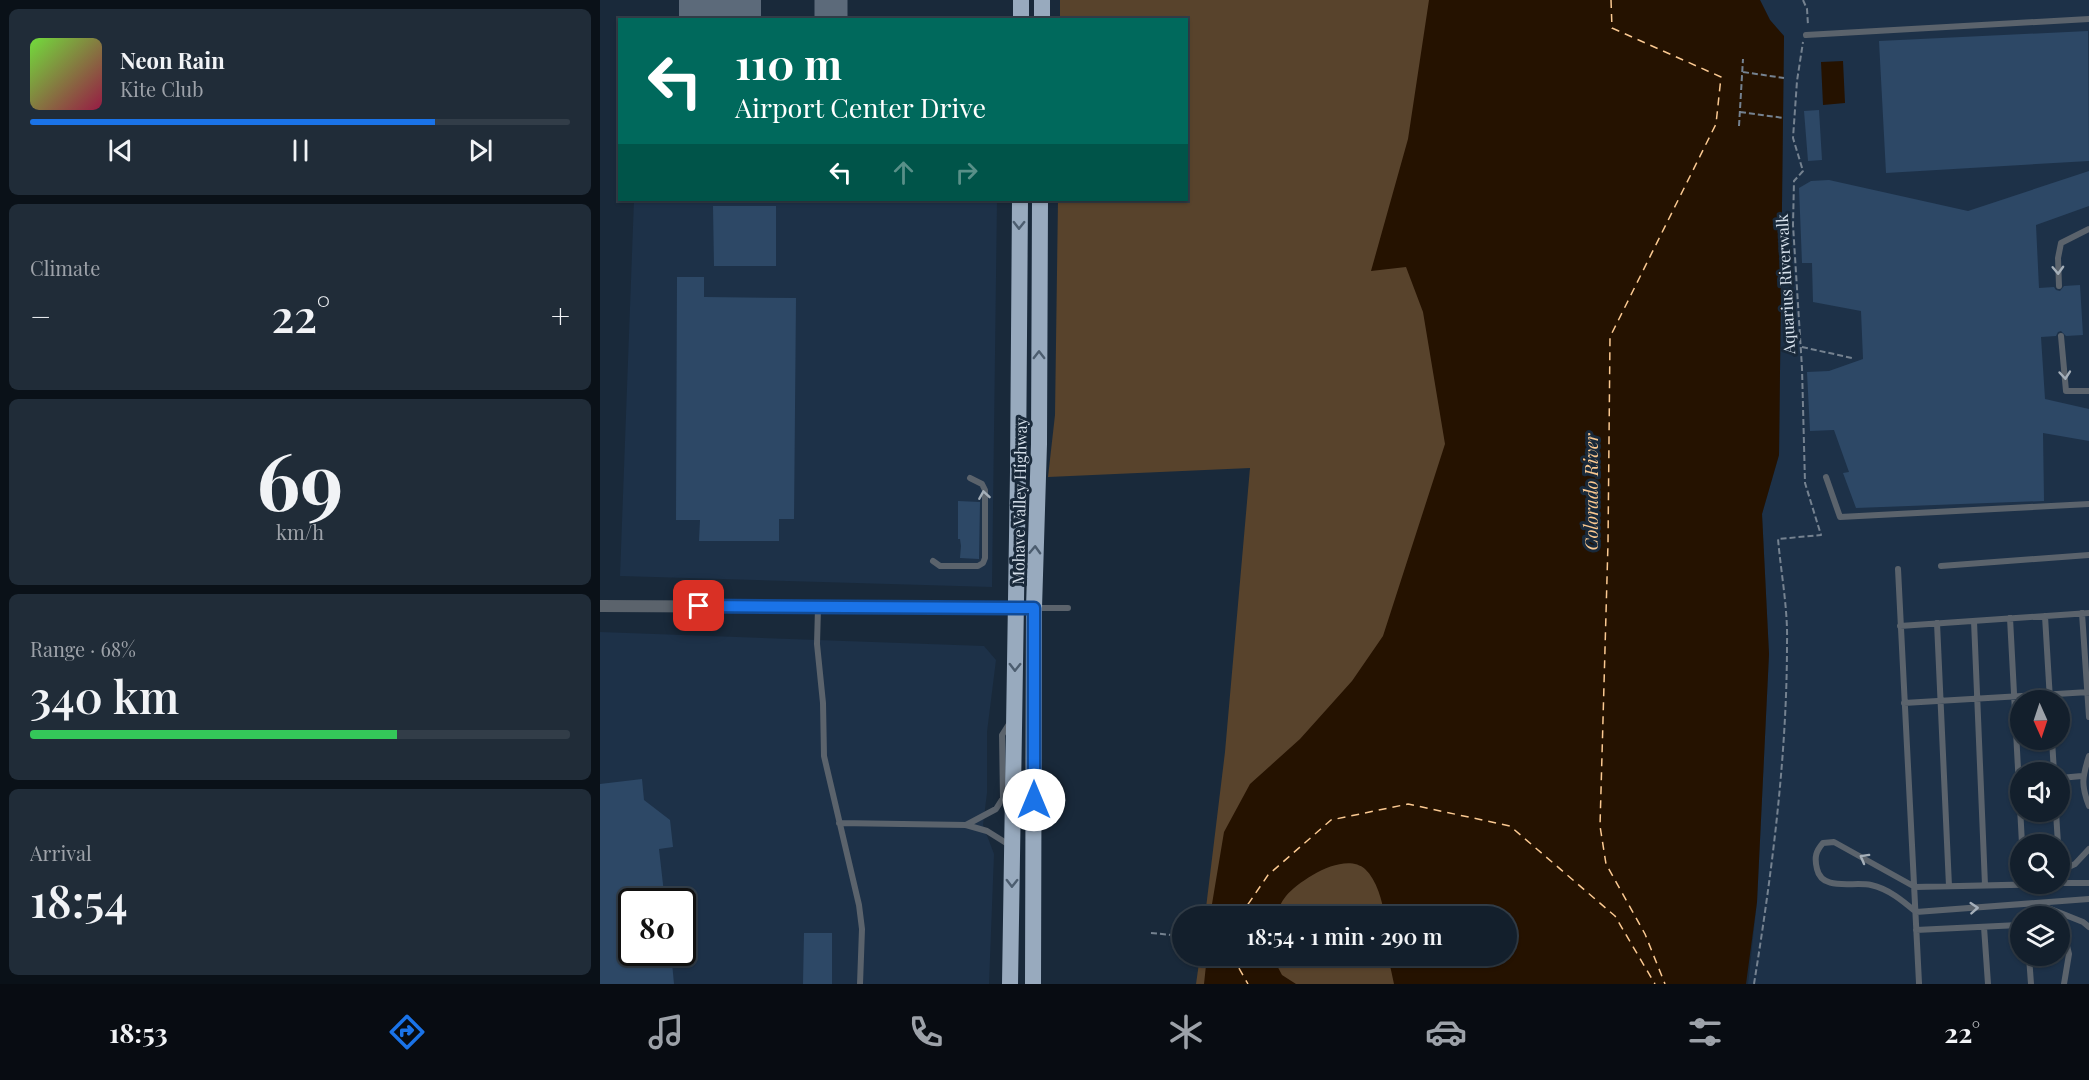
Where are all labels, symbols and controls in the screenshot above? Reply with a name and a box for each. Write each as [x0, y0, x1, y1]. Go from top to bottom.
text: 110 m [735, 35, 842, 91]
icon: left [636, 42, 714, 120]
text: Neon Rain [120, 45, 225, 75]
text: Kite Club [120, 75, 204, 102]
text: Airport Center Drive [735, 89, 986, 125]
icon: previous [104, 134, 137, 167]
icon: pause [284, 134, 317, 167]
icon: next [464, 134, 497, 167]
icon: left [824, 156, 857, 189]
icon: ahead [887, 156, 920, 189]
icon: right [950, 156, 983, 189]
street label: Aquarius Riverwalk [1771, 213, 1799, 356]
one-way arrow [1013, 221, 1026, 230]
text: Climate [30, 254, 100, 281]
one-way arrow [2052, 266, 2065, 275]
text: 22° [271, 284, 331, 344]
text: − [30, 293, 51, 337]
text: + [551, 293, 570, 337]
one-way arrow [1033, 350, 1045, 359]
one-way arrow [2058, 370, 2071, 379]
street label: Mohave Valley Highway [1007, 417, 1031, 585]
text: 69 [257, 427, 343, 531]
water label: Colorado River [1579, 432, 1603, 550]
one-way arrow [978, 490, 990, 500]
text: km/h [276, 518, 324, 545]
one-way arrow [1029, 545, 1042, 554]
pin [673, 580, 724, 631]
icon: arrive [682, 589, 715, 622]
text: Range · 68% [30, 635, 136, 662]
one-way arrow [1009, 662, 1021, 671]
text: 340 km [30, 665, 179, 725]
north arrow [2010, 690, 2070, 750]
map controls [2010, 690, 2070, 966]
button: sound [2010, 762, 2070, 822]
position arrow [1002, 768, 1066, 832]
button: search [2010, 834, 2070, 894]
text: Arrival [30, 839, 92, 866]
one-way arrow [1860, 854, 1870, 865]
text: 18:54 [30, 869, 128, 929]
one-way arrow [1005, 878, 1018, 887]
speed limit sign: 80 [618, 888, 696, 966]
one-way arrow [1969, 902, 1979, 915]
button: layers [2010, 906, 2070, 966]
text: 18:54 · 1 min · 290 m [1247, 921, 1443, 951]
icon: directions [386, 1011, 428, 1053]
icon: music [645, 1011, 687, 1053]
icon: phone [905, 1011, 947, 1053]
icon: climate [1165, 1011, 1207, 1053]
icon: car [1425, 1011, 1467, 1053]
icon: filters [1684, 1011, 1726, 1053]
text: 18:53 [109, 1014, 168, 1050]
text: 22° [1944, 1014, 1980, 1050]

